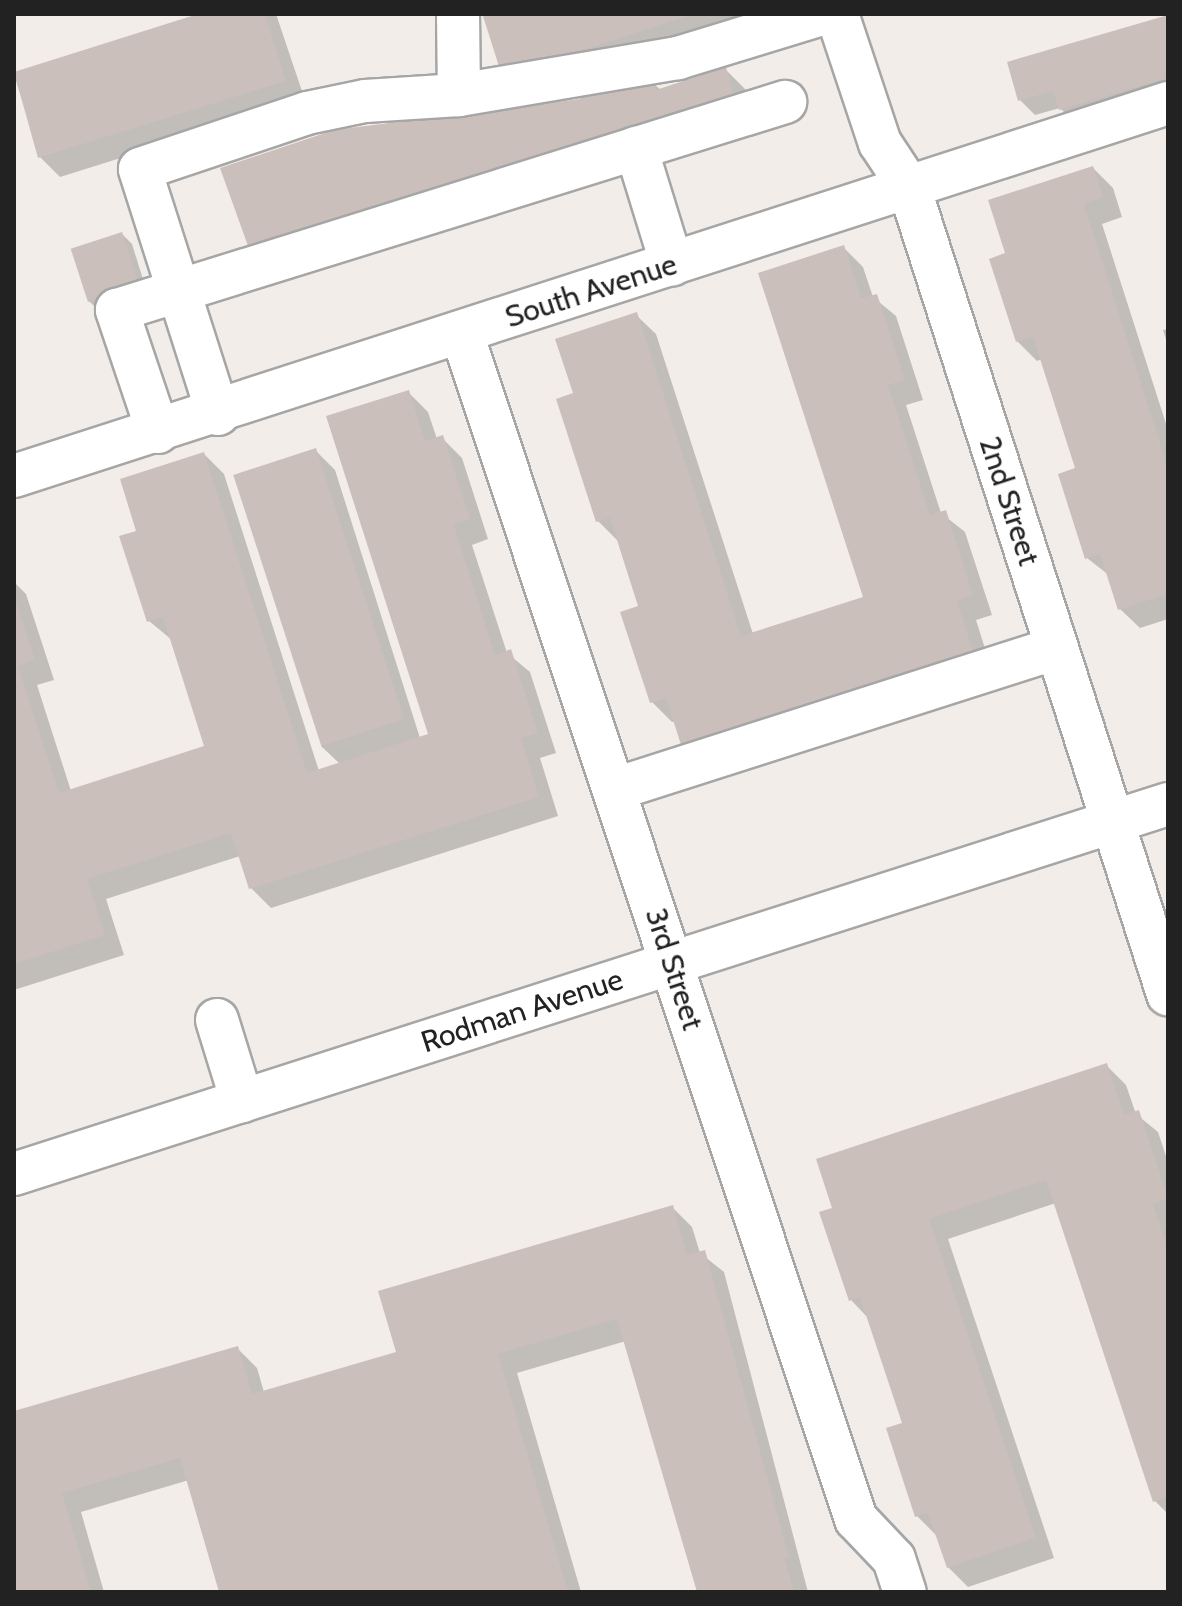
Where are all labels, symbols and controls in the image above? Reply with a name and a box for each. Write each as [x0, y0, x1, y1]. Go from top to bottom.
street label: South Avenue [501, 246, 681, 336]
street label: 2nd Street [971, 432, 1047, 570]
street label: 3rd Street [637, 904, 711, 1034]
street label: Rodman Avenue [417, 961, 627, 1061]

